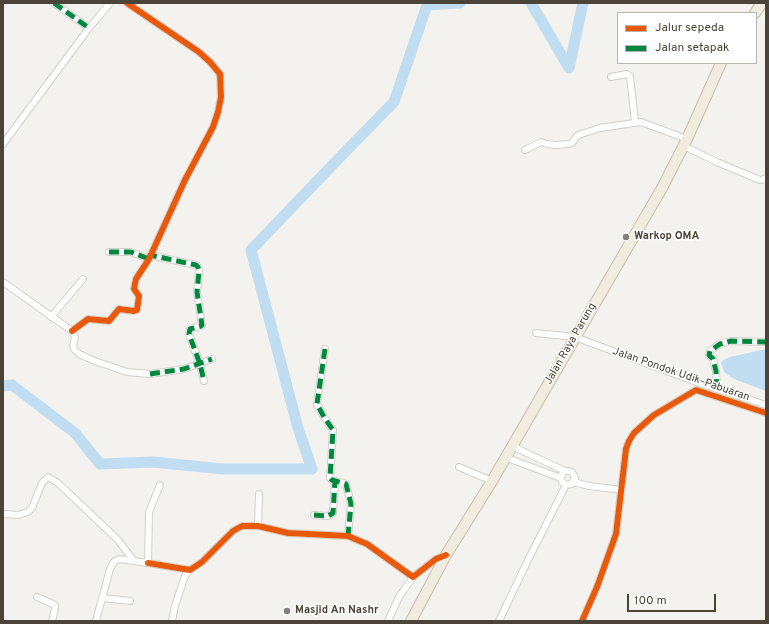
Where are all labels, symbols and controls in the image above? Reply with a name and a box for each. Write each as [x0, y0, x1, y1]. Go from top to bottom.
legend [617, 12, 757, 64]
text: Jalur sepeda [655, 20, 724, 36]
text: Jalan setapak [655, 40, 729, 56]
place label: Warkop OMA [634, 230, 699, 244]
marker: Warkop OMA [621, 232, 631, 242]
street label: Jalan Raya Parung [542, 301, 600, 387]
street label: Jalan Pondok Udik–Pabuaran [611, 345, 751, 405]
scale bar [629, 586, 718, 612]
text: 100 m [634, 593, 667, 609]
place label: Masjid An Nashr [295, 604, 379, 618]
marker: Masjid An Nashr [282, 606, 292, 616]

